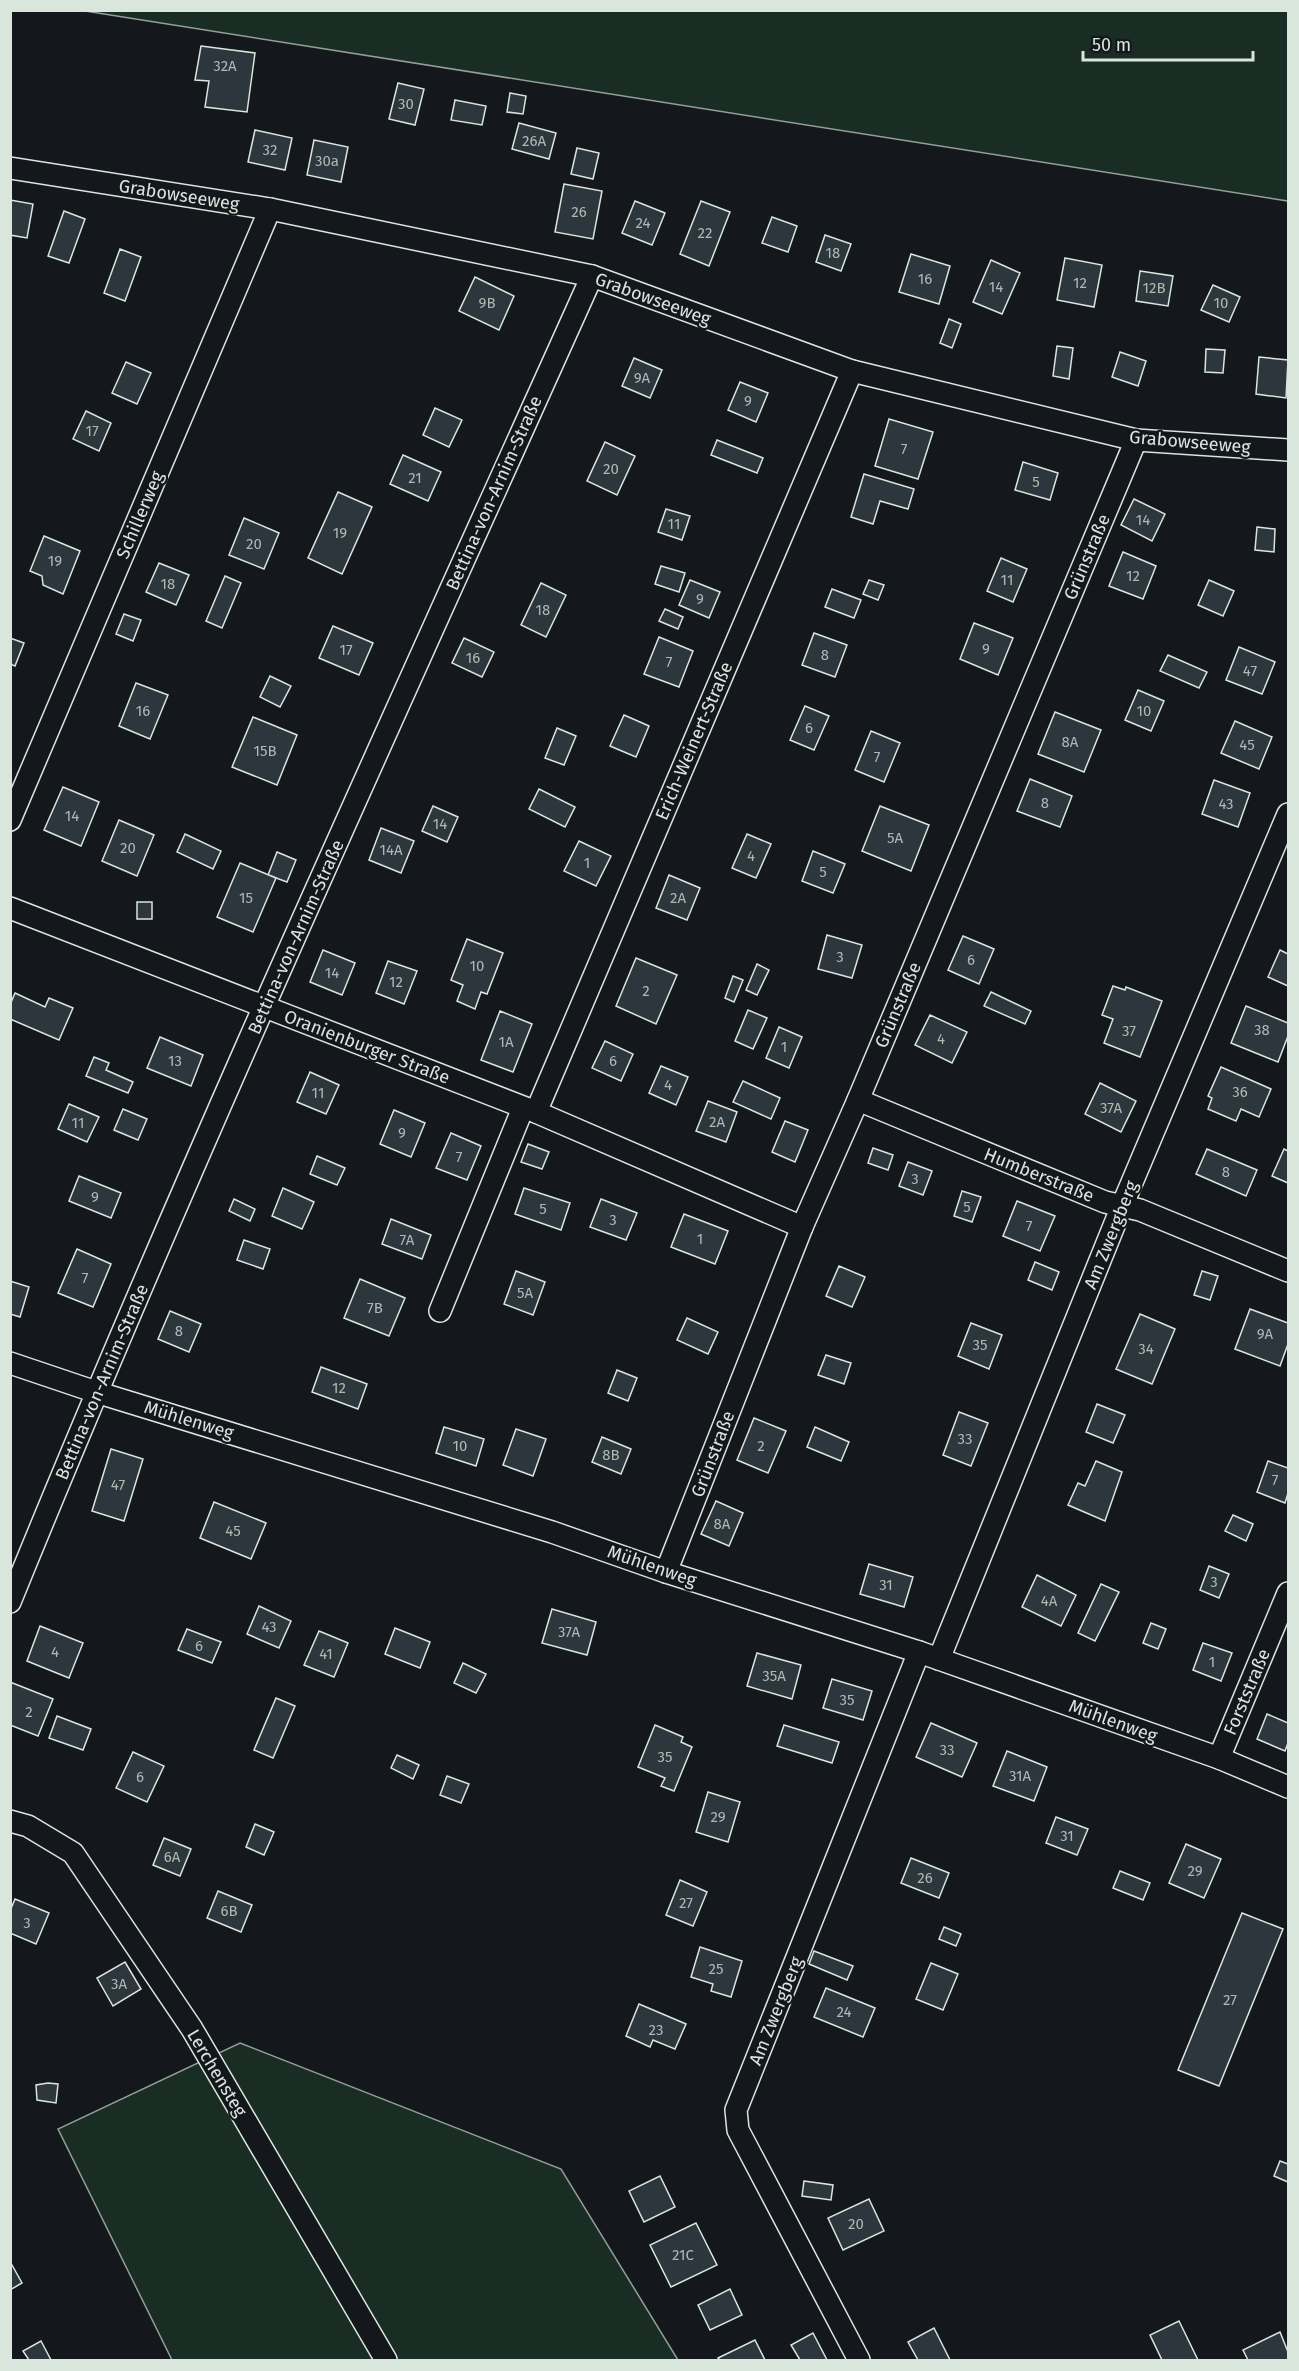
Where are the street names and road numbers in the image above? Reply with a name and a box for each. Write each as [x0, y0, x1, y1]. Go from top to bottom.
street label: Grabowseeweg [117, 175, 241, 215]
street label: Grabowseeweg [592, 268, 715, 330]
street label: Bettina-von-Arnim-Straße [441, 392, 547, 594]
street label: Grabowseeweg [1128, 426, 1252, 458]
street label: Schillerweg [112, 467, 169, 562]
street label: Grünstraße [1059, 511, 1115, 603]
street label: Erich-Weinert-Straße [651, 658, 737, 824]
street label: Bettina-von-Arnim-Straße [243, 836, 349, 1038]
street label: Grünstraße [870, 959, 926, 1051]
street label: Oranienburger Straße [281, 1005, 453, 1089]
street label: Humberstraße [981, 1143, 1097, 1207]
street label: Am Zwergberg [1079, 1177, 1143, 1292]
street label: Bettina-von-Arnim-Straße [51, 1281, 153, 1483]
street label: Mühlenweg [141, 1396, 237, 1444]
street label: Grünstraße [686, 1408, 740, 1500]
street label: Mühlenweg [605, 1541, 700, 1592]
street label: Forststraße [1219, 1645, 1275, 1739]
street label: Mühlenweg [1066, 1695, 1161, 1747]
street label: Am Zwergberg [744, 1953, 808, 2068]
street label: Lerchensteg [182, 2025, 252, 2121]

